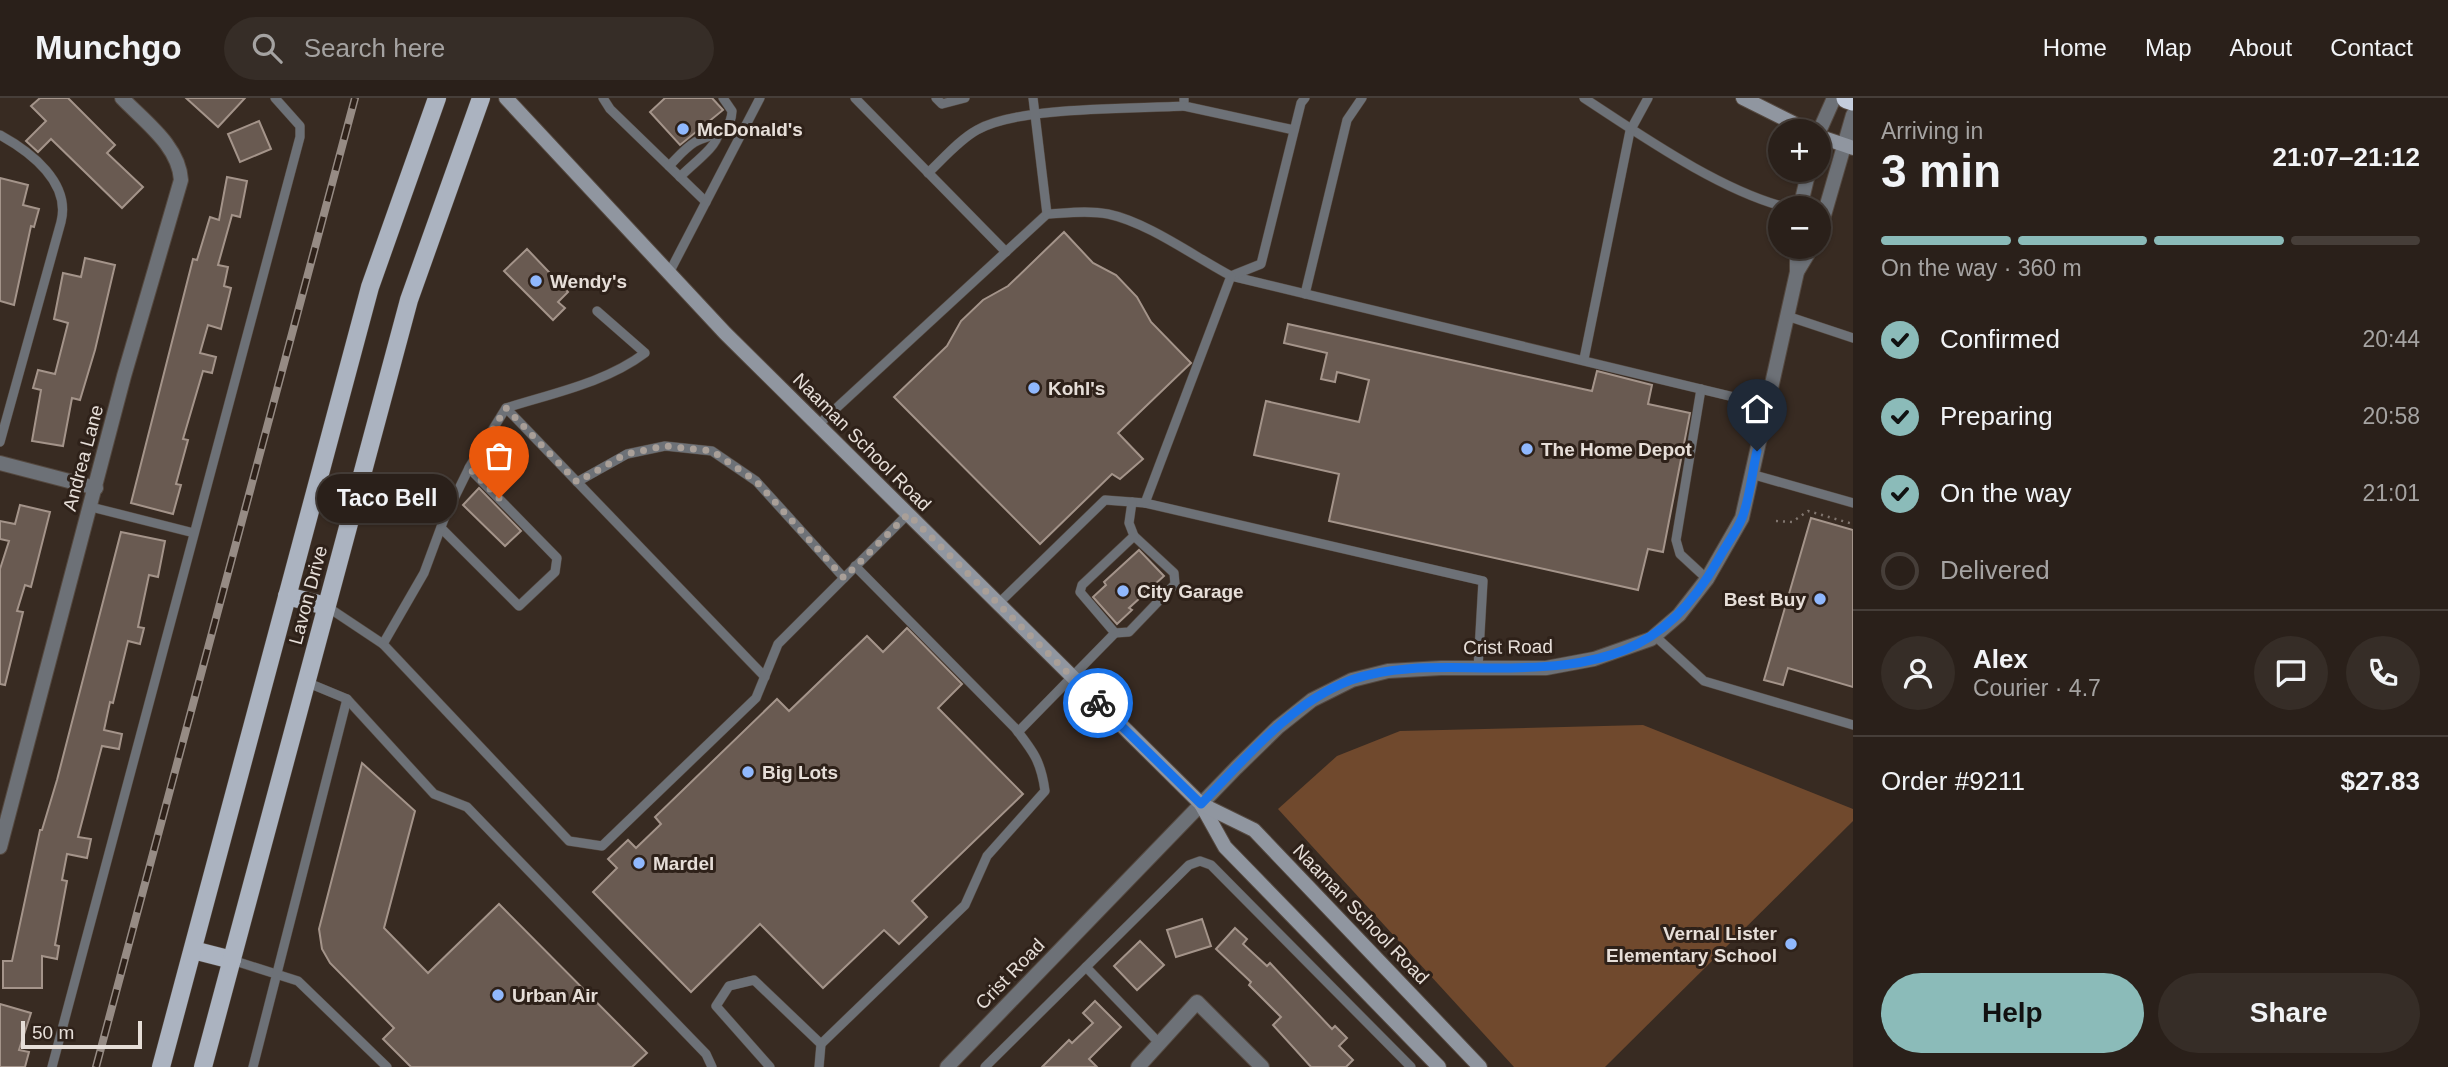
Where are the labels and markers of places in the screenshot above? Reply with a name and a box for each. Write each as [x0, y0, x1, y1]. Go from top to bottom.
place label: McDonald's [697, 119, 803, 140]
marker: McDonald's [675, 121, 691, 137]
place label: Wendy's [550, 271, 627, 292]
marker: Wendy's [528, 273, 544, 289]
place label: Kohl's [1048, 378, 1105, 399]
pin [1727, 379, 1787, 451]
marker: Kohl's [1026, 380, 1042, 396]
pin [469, 426, 529, 498]
place label: The Home Depot [1541, 439, 1693, 460]
marker: The Home Depot [1519, 441, 1535, 457]
callout: Taco Bell [317, 474, 457, 522]
place label: City Garage [1137, 581, 1244, 602]
marker: City Garage [1115, 583, 1131, 599]
place label: Best Buy [1724, 589, 1806, 610]
marker: Best Buy [1812, 591, 1828, 607]
place label: Big Lots [762, 762, 838, 783]
marker: Big Lots [740, 764, 756, 780]
place label: Mardel [653, 853, 714, 874]
marker: Mardel [631, 855, 647, 871]
place label: Vernal Lister Elementary School [1606, 923, 1778, 966]
marker: Vernal Lister Elementary School [1783, 936, 1799, 952]
place label: Urban Air [512, 985, 598, 1006]
marker: Urban Air [490, 987, 506, 1003]

